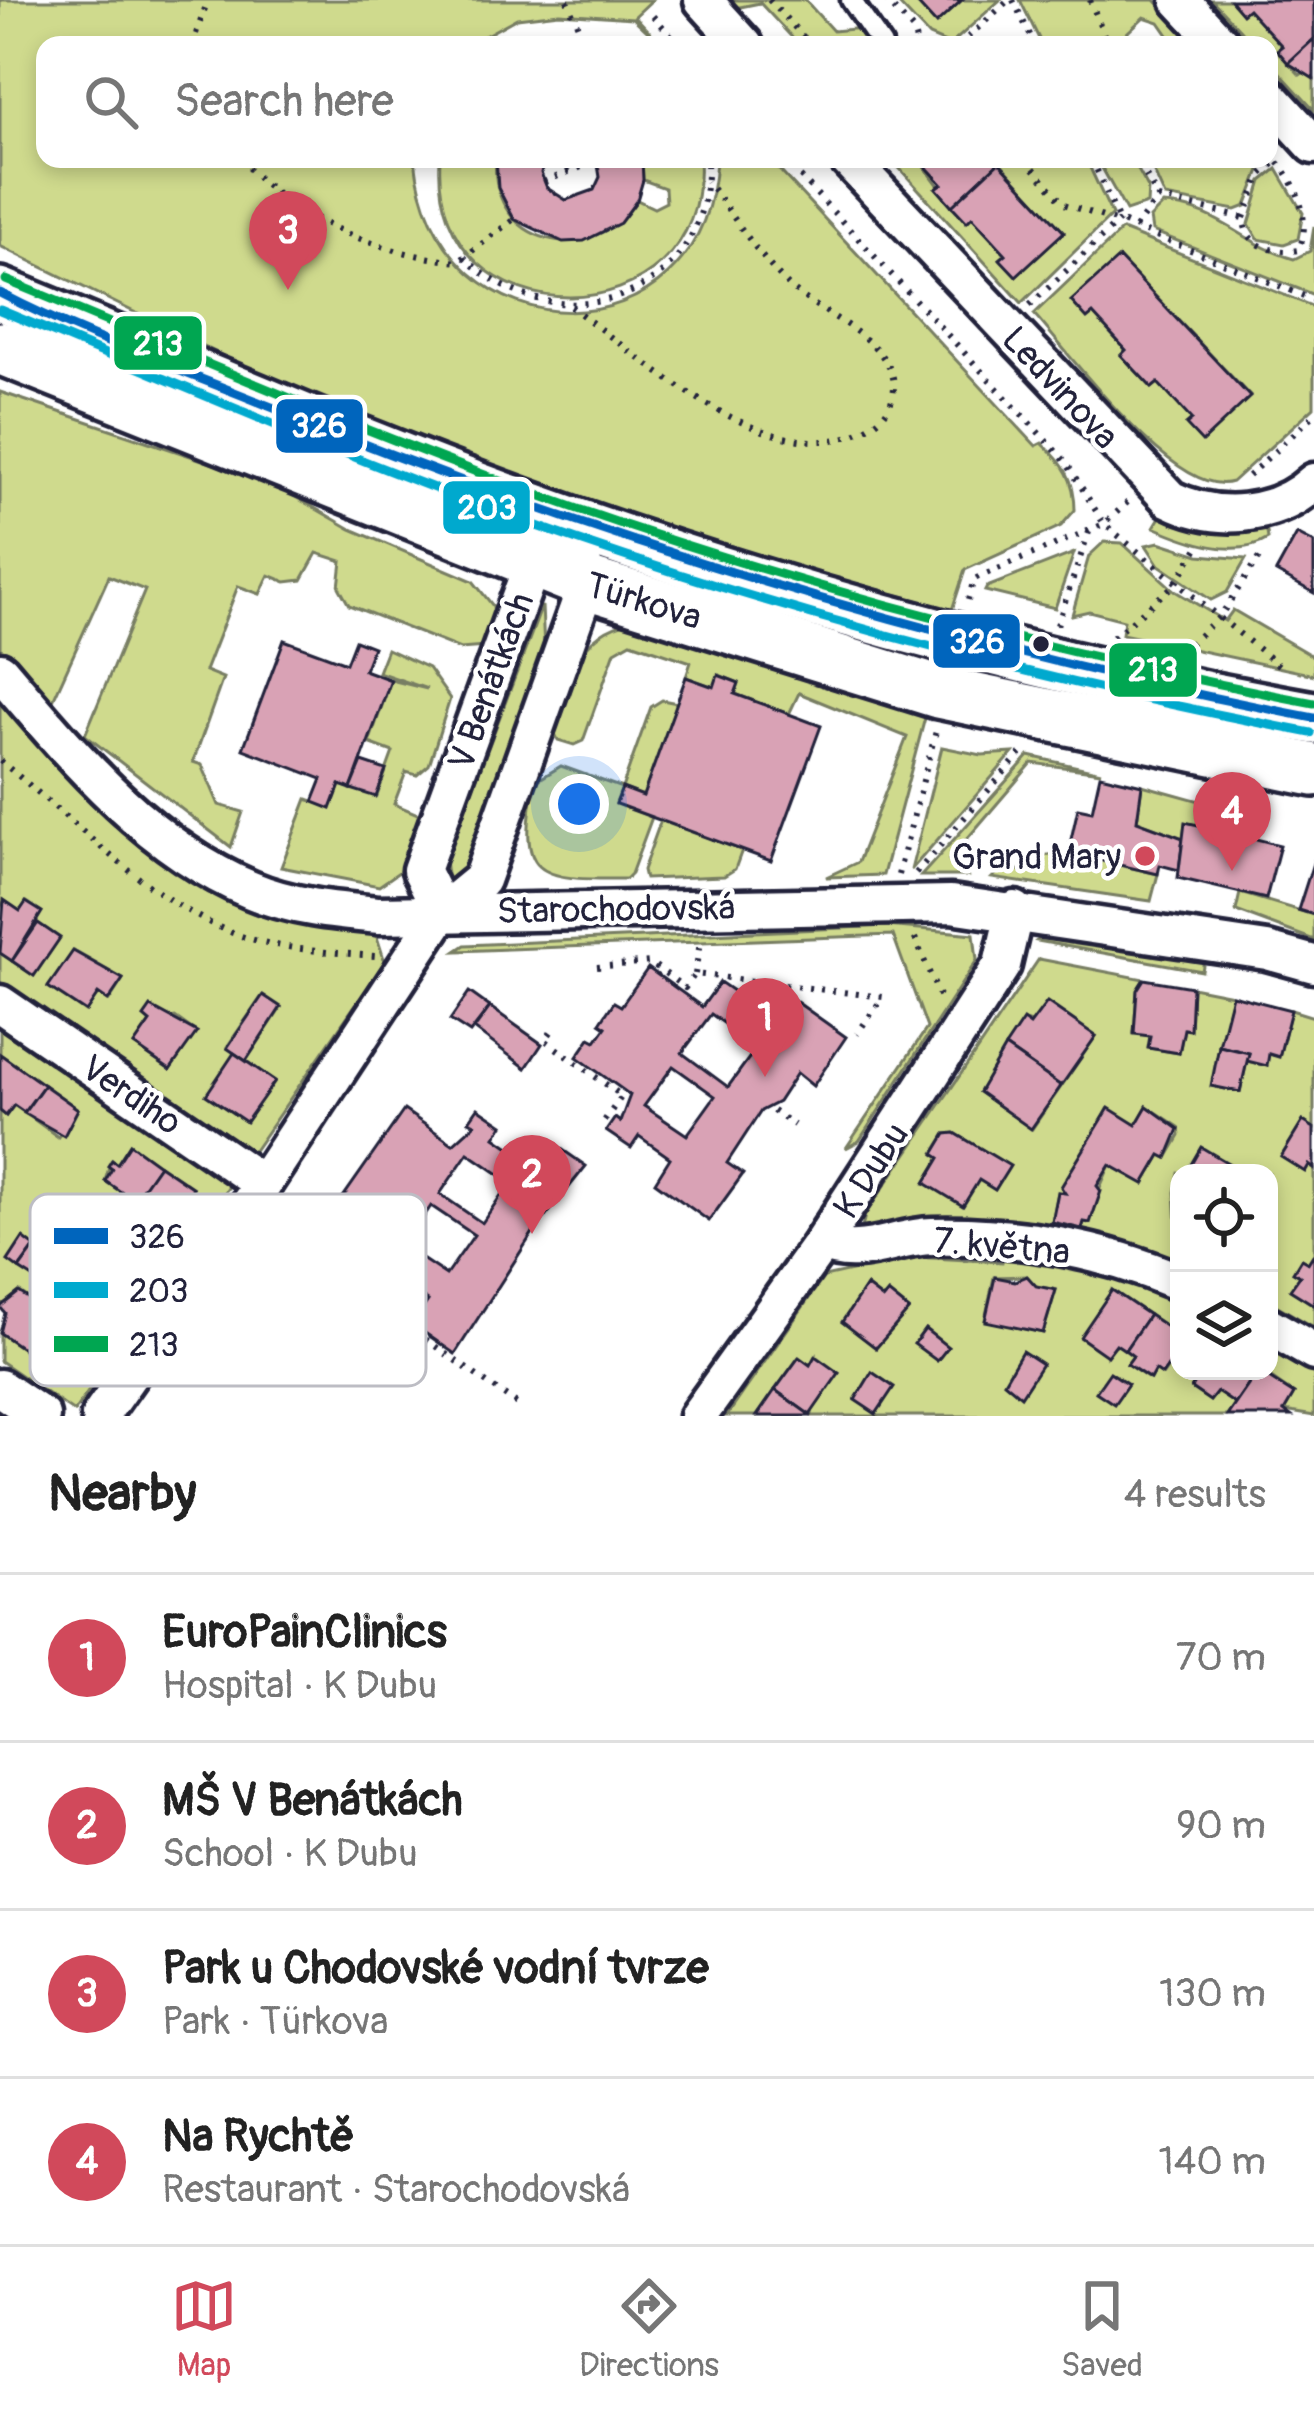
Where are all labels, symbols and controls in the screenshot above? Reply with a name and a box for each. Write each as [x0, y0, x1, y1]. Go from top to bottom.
search box [36, 36, 1278, 168]
icon: search [78, 69, 144, 135]
text: Search here [174, 74, 394, 130]
pin: 3 [249, 191, 327, 290]
line badge: 213 [112, 314, 204, 372]
street label: Ledvinova [992, 317, 1128, 459]
text: 213 [133, 324, 183, 365]
line badge: 326 [274, 397, 365, 455]
text: 326 [291, 406, 347, 447]
line badge: 203 [441, 479, 532, 536]
text: 203 [457, 488, 517, 529]
street label: Türkova [580, 563, 707, 640]
street label: V Benátkách [439, 587, 544, 776]
line badge: 326 [931, 612, 1022, 670]
text: 326 [949, 622, 1005, 663]
unlabelled marker [1030, 633, 1052, 655]
line badge: 213 [1107, 641, 1199, 699]
text: 213 [1128, 650, 1178, 691]
pin: 4 [1193, 772, 1271, 871]
your location [549, 774, 609, 834]
place label: Grand Mary [952, 835, 1121, 880]
marker: Grand Mary [1132, 843, 1158, 869]
street label: Starochodovská [496, 885, 736, 934]
pin: 1 [726, 978, 804, 1077]
street label: Verdiho [72, 1045, 190, 1145]
street label: K Dubu [824, 1114, 919, 1227]
pin: 2 [493, 1135, 571, 1234]
map controls [1170, 1164, 1278, 1380]
button: locate [1170, 1164, 1278, 1272]
legend [30, 1194, 426, 1386]
text: 326 [129, 1217, 185, 1258]
street label: 7. května [932, 1218, 1072, 1275]
text: 203 [129, 1271, 188, 1312]
button: layers [1170, 1272, 1278, 1380]
text: 213 [129, 1325, 179, 1366]
text: Nearby [48, 1462, 196, 1526]
text: 4 results [1124, 1470, 1266, 1519]
text: EuroPainClinics [162, 1605, 447, 1661]
text: 1 [79, 1633, 95, 1682]
text: 70 m [1176, 1633, 1266, 1682]
text: Hospital · K Dubu [162, 1661, 437, 1710]
text: MŠ V Benátkách [162, 1773, 463, 1829]
text: 2 [76, 1801, 98, 1850]
text: 90 m [1176, 1801, 1266, 1850]
text: School · K Dubu [162, 1829, 418, 1878]
text: Park u Chodovské vodní tvrze [162, 1941, 709, 1997]
text: 3 [76, 1969, 98, 2018]
text: 130 m [1159, 1969, 1266, 2018]
text: Park · Türkova [162, 1997, 388, 2046]
text: Na Rychtě [162, 2109, 354, 2165]
text: 4 [76, 2137, 98, 2186]
text: 140 m [1158, 2137, 1266, 2186]
text: Restaurant · Starochodovská [162, 2165, 630, 2214]
tab: Map [171, 2273, 237, 2386]
tab: Directions [579, 2273, 719, 2386]
tab: Saved [1061, 2273, 1143, 2386]

